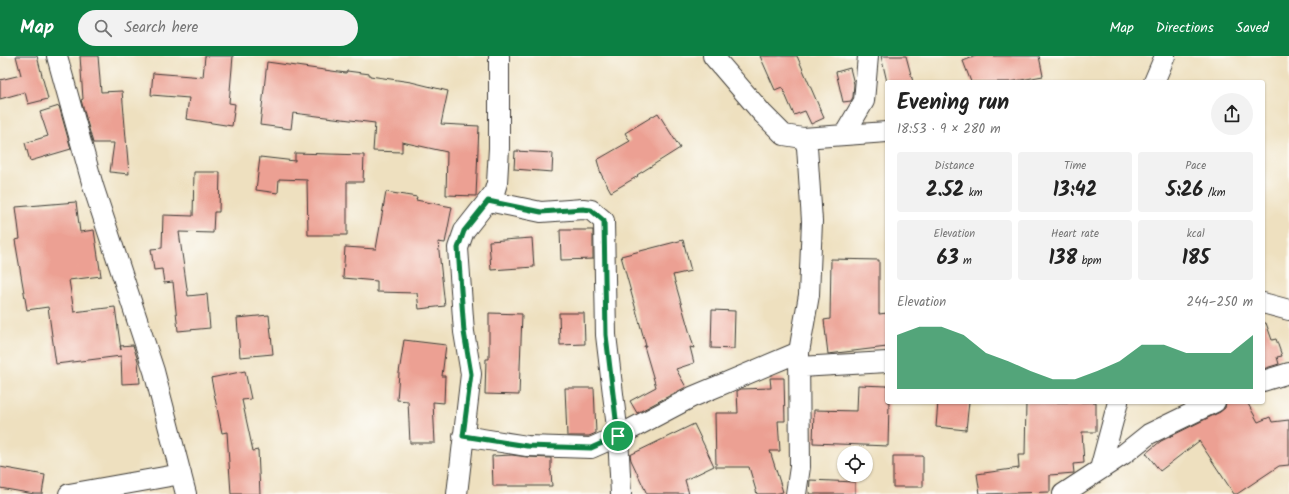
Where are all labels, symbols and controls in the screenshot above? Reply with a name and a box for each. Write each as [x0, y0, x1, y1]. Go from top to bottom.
search box [78, 10, 358, 46]
text: Map [20, 13, 54, 43]
text: Search here [124, 16, 198, 40]
icon: search [92, 17, 114, 39]
text: Map [1109, 17, 1134, 39]
text: Directions [1156, 17, 1214, 39]
text: Saved [1236, 17, 1269, 39]
text: Evening run [897, 86, 1009, 121]
button: share [1211, 93, 1253, 135]
text: 18:53 · 9 × 280 m [897, 119, 1001, 140]
text: Distance [935, 157, 974, 175]
text: Time [1064, 157, 1086, 175]
text: Pace [1185, 157, 1206, 175]
text: 2.52 [926, 175, 964, 207]
text: 13:42 [1053, 175, 1097, 207]
text: 5:26 [1166, 175, 1203, 207]
text: km [964, 184, 983, 202]
text: /km [1203, 184, 1226, 202]
text: Elevation [934, 225, 975, 243]
text: Heart rate [1051, 225, 1099, 243]
text: kcal [1187, 225, 1205, 243]
text: 63 [937, 243, 959, 275]
text: 138 [1049, 243, 1077, 275]
text: 185 [1182, 243, 1210, 275]
text: m [959, 252, 972, 270]
text: bpm [1077, 252, 1101, 270]
text: Elevation [897, 292, 946, 313]
text: 244–250 m [1187, 292, 1253, 313]
pin [601, 419, 635, 453]
icon: arrive [607, 425, 629, 447]
map controls [837, 446, 873, 482]
button: locate [837, 446, 873, 482]

